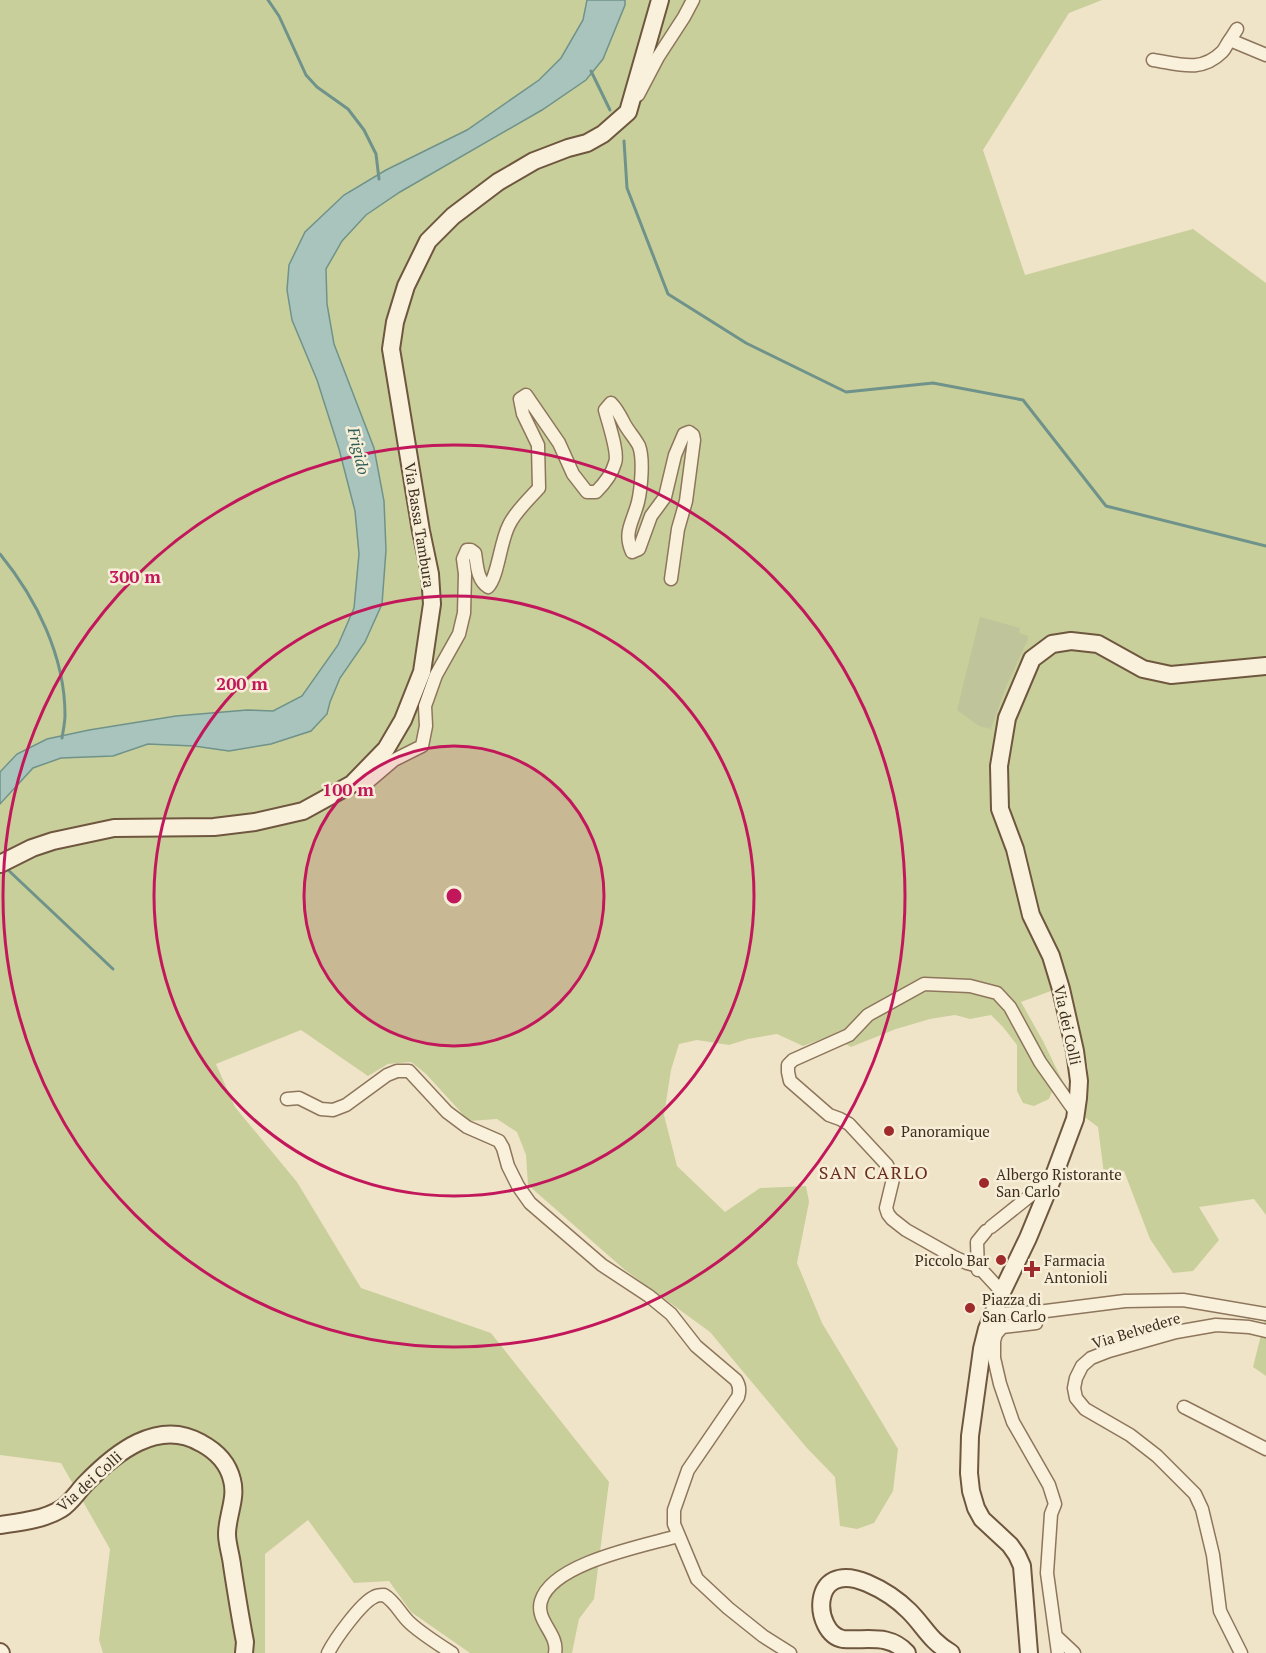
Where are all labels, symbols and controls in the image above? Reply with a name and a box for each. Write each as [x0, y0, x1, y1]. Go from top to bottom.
water label: Frigido [343, 424, 375, 477]
street label: Via Bassa Tambura [400, 461, 440, 589]
text: 300 m [109, 564, 161, 588]
text: 200 m [216, 671, 268, 695]
text: 100 m [322, 777, 374, 801]
centre of rings [444, 886, 464, 906]
street label: Via dei Colli [1050, 983, 1086, 1067]
place label: Panoramique [901, 1121, 990, 1141]
marker: Panoramique [882, 1124, 896, 1138]
district label: SAN CARLO [819, 1160, 929, 1184]
place label: Albergo Ristorante San Carlo [996, 1164, 1122, 1201]
marker: Albergo Ristorante San Carlo [977, 1176, 991, 1190]
place label: Piccolo Bar [915, 1250, 989, 1270]
place label: Farmacia Antonioli [1044, 1250, 1108, 1287]
marker: Piccolo Bar [994, 1253, 1008, 1267]
marker: Farmacia Antonioli [1025, 1262, 1039, 1276]
place label: Piazza di San Carlo [982, 1289, 1046, 1326]
marker: Piazza di San Carlo [963, 1301, 977, 1315]
street label: Via Belvedere [1089, 1307, 1183, 1353]
street label: Via dei Colli [52, 1446, 126, 1516]

